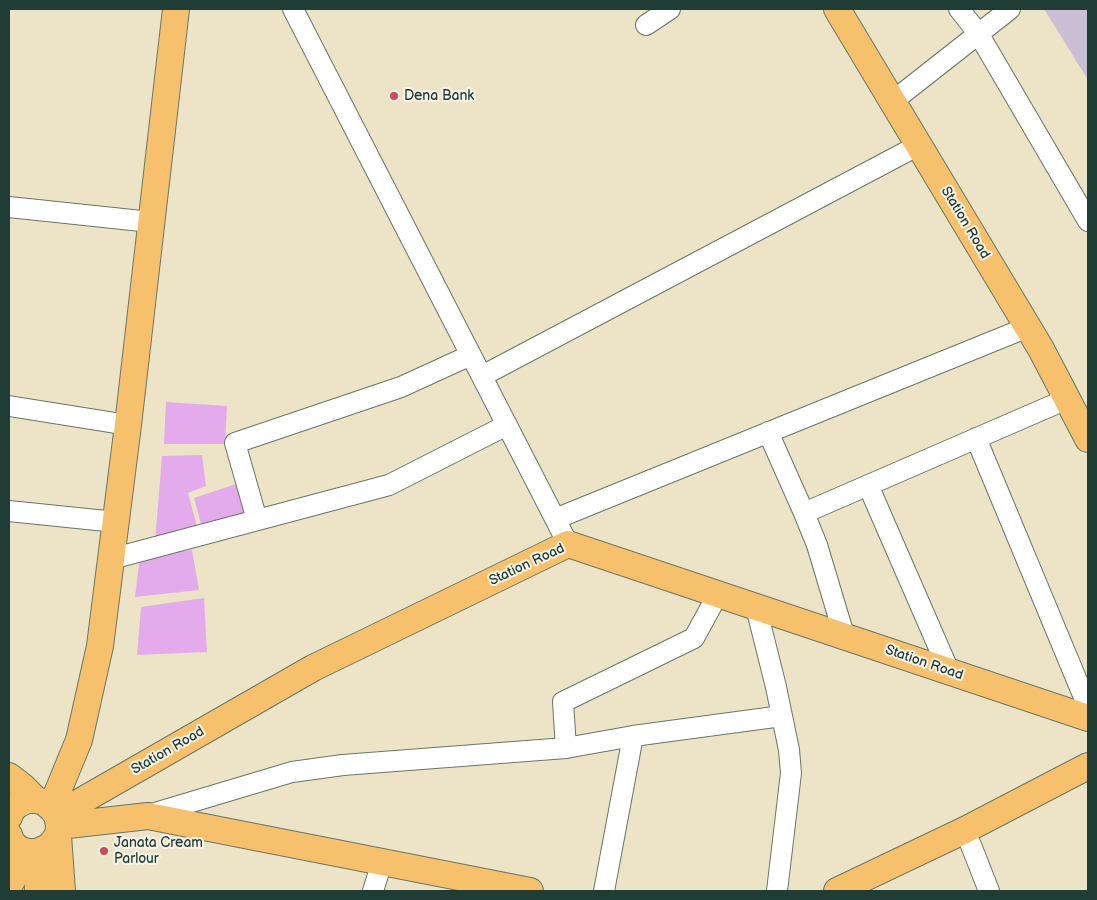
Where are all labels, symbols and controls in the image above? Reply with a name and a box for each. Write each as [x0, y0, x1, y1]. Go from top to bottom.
place label: Dena Bank [404, 88, 474, 104]
marker: Dena Bank [388, 90, 400, 102]
street label: Station Road [937, 184, 993, 262]
street label: Station Road [487, 540, 567, 590]
street label: Station Road [883, 642, 965, 684]
street label: Station Road [129, 723, 207, 779]
place label: Janata Cream Parlour [114, 835, 203, 868]
marker: Janata Cream Parlour [98, 845, 110, 857]

